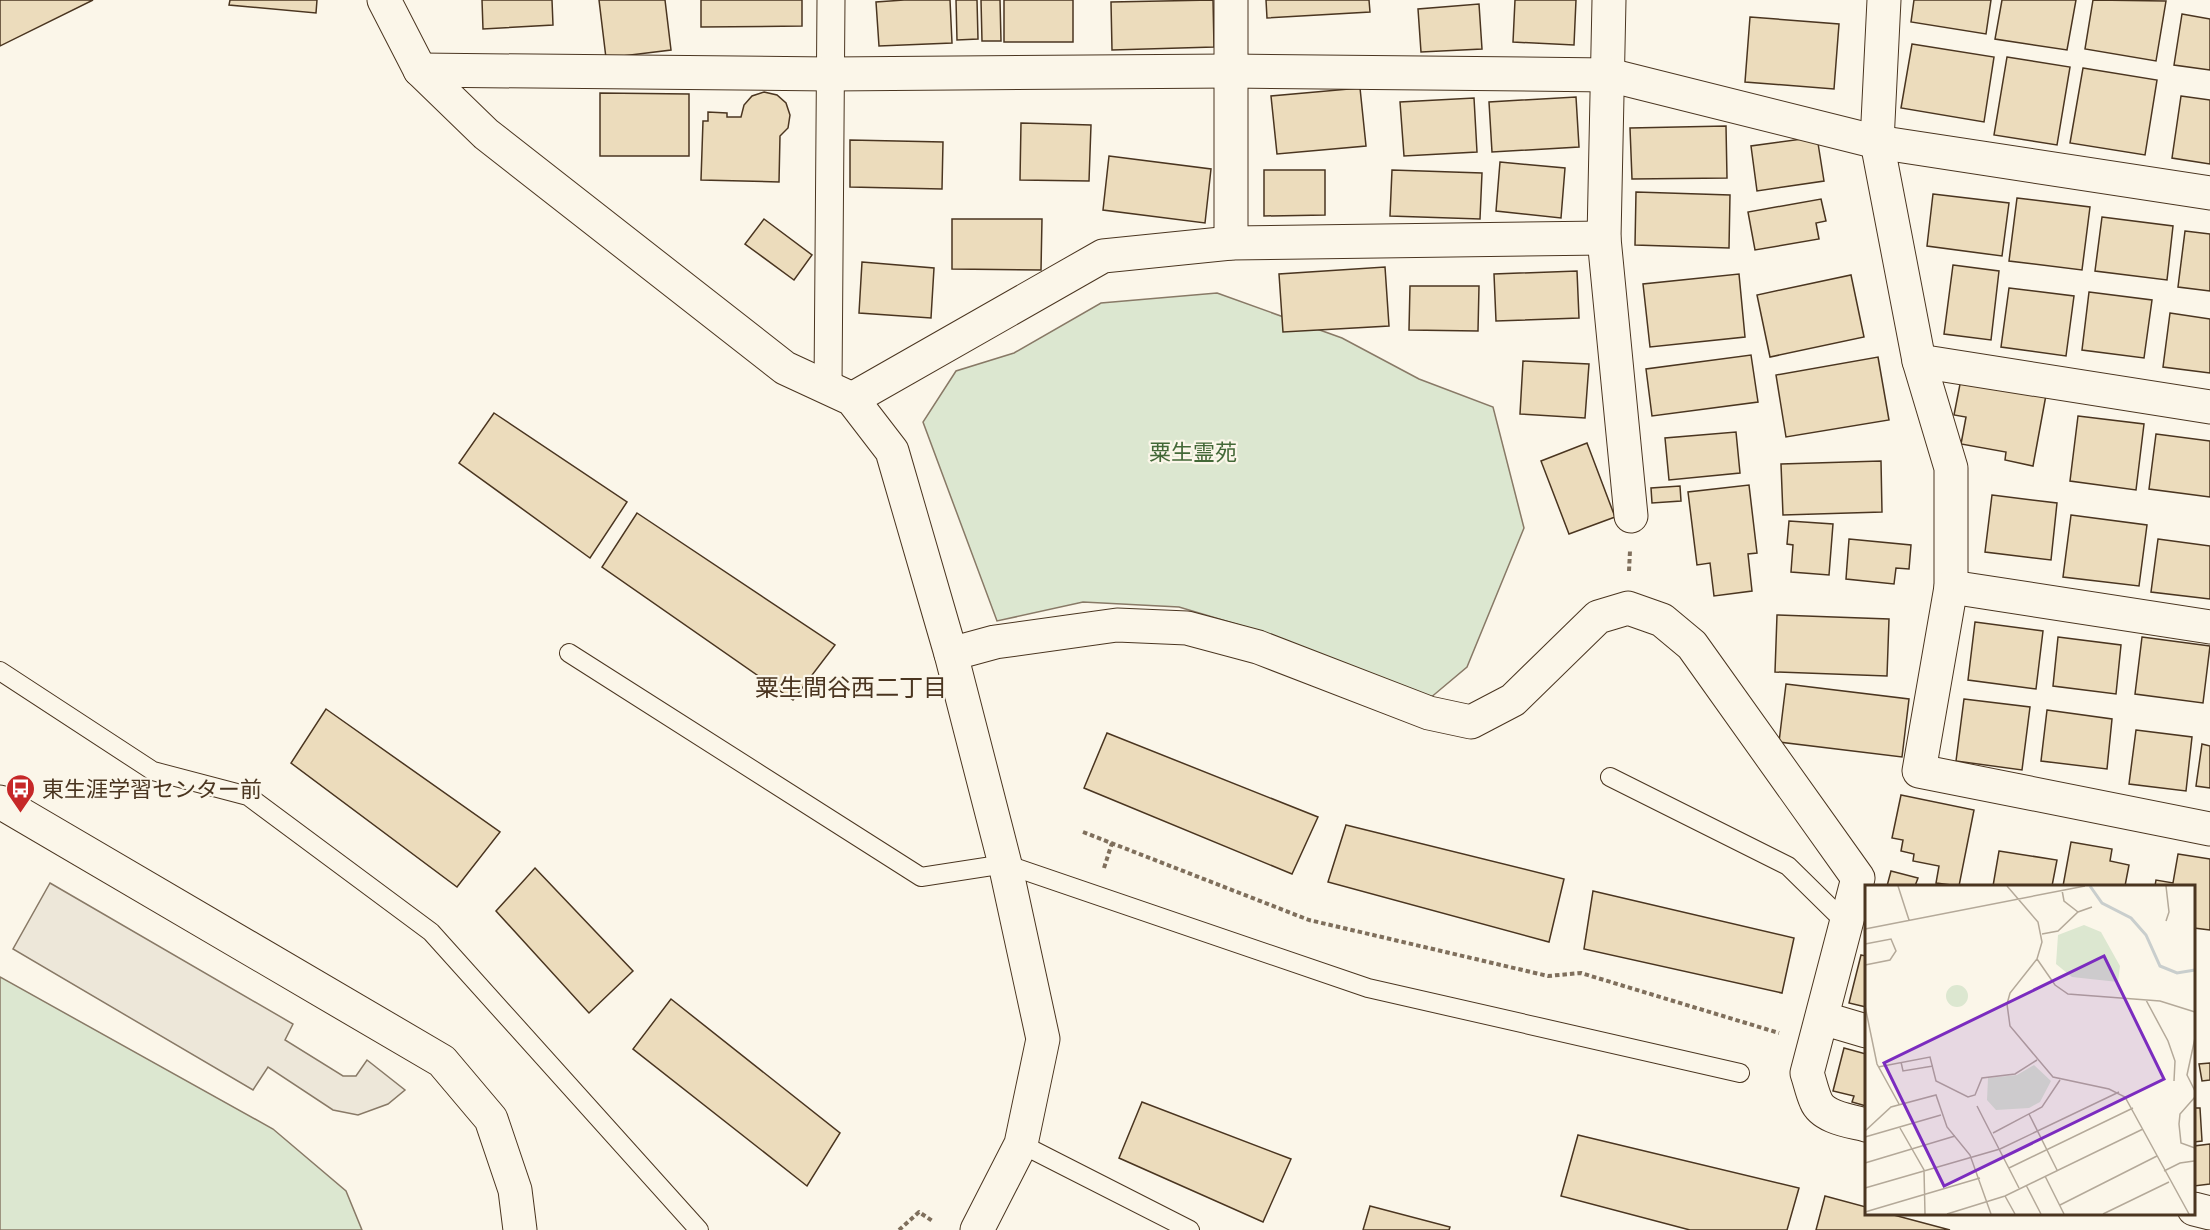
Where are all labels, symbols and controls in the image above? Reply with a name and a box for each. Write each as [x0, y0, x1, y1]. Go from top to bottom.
park label: 粟生霊苑 [1149, 438, 1237, 465]
district label: 粟生間谷西二丁目 [755, 672, 947, 701]
bus stop icon: 東生涯学習センター前 [5, 772, 37, 814]
place label: 東生涯学習センター前 [42, 775, 262, 802]
inset map [1865, 885, 2195, 1215]

